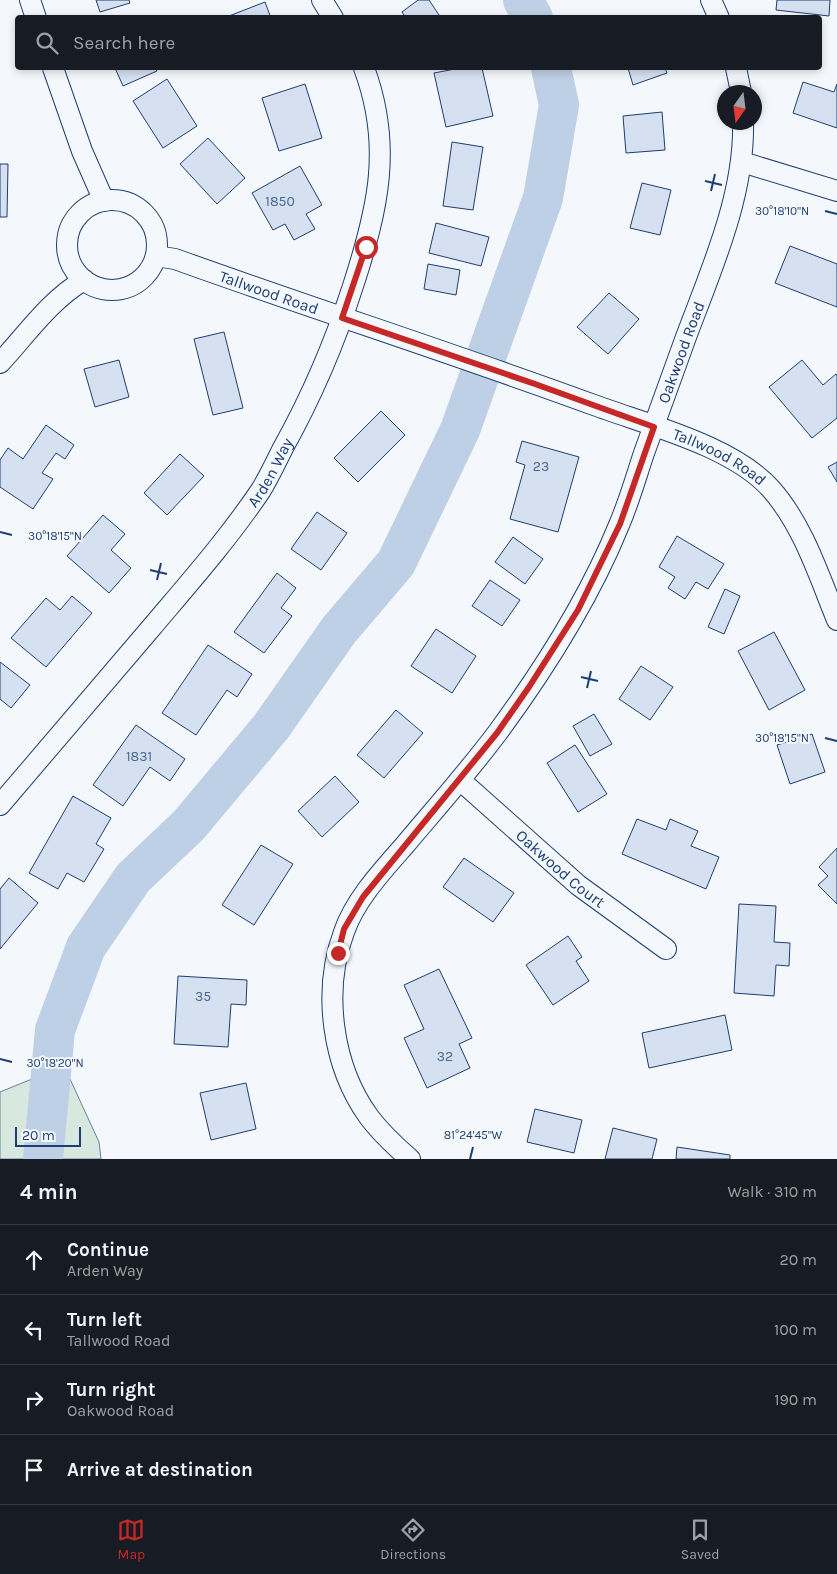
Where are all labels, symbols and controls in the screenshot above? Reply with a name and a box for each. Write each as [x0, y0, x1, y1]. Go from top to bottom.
search box [15, 15, 822, 70]
icon: search [33, 29, 61, 57]
text: Search here [73, 32, 175, 54]
north arrow [717, 85, 762, 130]
house number: 1850 [265, 193, 295, 210]
text: 30°18'10"N [755, 204, 809, 218]
route start [355, 236, 378, 259]
street label: Tallwood Road [217, 267, 321, 318]
street label: Oakwood Road [654, 299, 709, 406]
street label: Tallwood Road [670, 424, 770, 489]
street label: Arden Way [243, 434, 297, 511]
house number: 23 [533, 458, 549, 475]
text: 30°18'15"N [28, 529, 82, 543]
text: 30°18'15"N [755, 731, 809, 745]
house number: 1831 [126, 748, 152, 765]
street label: Oakwood Court [512, 826, 609, 912]
route end [327, 942, 350, 965]
house number: 35 [195, 988, 211, 1005]
house number: 32 [437, 1048, 453, 1065]
text: 30°18'20"N [26, 1056, 84, 1070]
scale bar [15, 1124, 81, 1147]
text: 20 m [22, 1127, 55, 1144]
text: 81°24'45"W [444, 1128, 503, 1142]
text: 4 min [20, 1180, 78, 1204]
text: Walk · 310 m [727, 1182, 817, 1201]
text: Continue [67, 1239, 149, 1261]
icon: ahead [20, 1246, 48, 1274]
text: 20 m [779, 1250, 817, 1269]
text: Arden Way [67, 1261, 143, 1280]
text: Turn left [67, 1309, 142, 1331]
icon: left [20, 1316, 48, 1344]
text: 100 m [774, 1320, 817, 1339]
text: Tallwood Road [67, 1331, 171, 1350]
text: Turn right [67, 1379, 156, 1401]
icon: right [20, 1386, 48, 1414]
text: 190 m [774, 1390, 817, 1409]
text: Oakwood Road [67, 1401, 174, 1420]
icon: arrive [20, 1456, 48, 1484]
text: Arrive at destination [67, 1459, 253, 1481]
tab: Map [117, 1516, 145, 1563]
tab: Directions [380, 1516, 446, 1563]
tab: Saved [681, 1516, 720, 1563]

